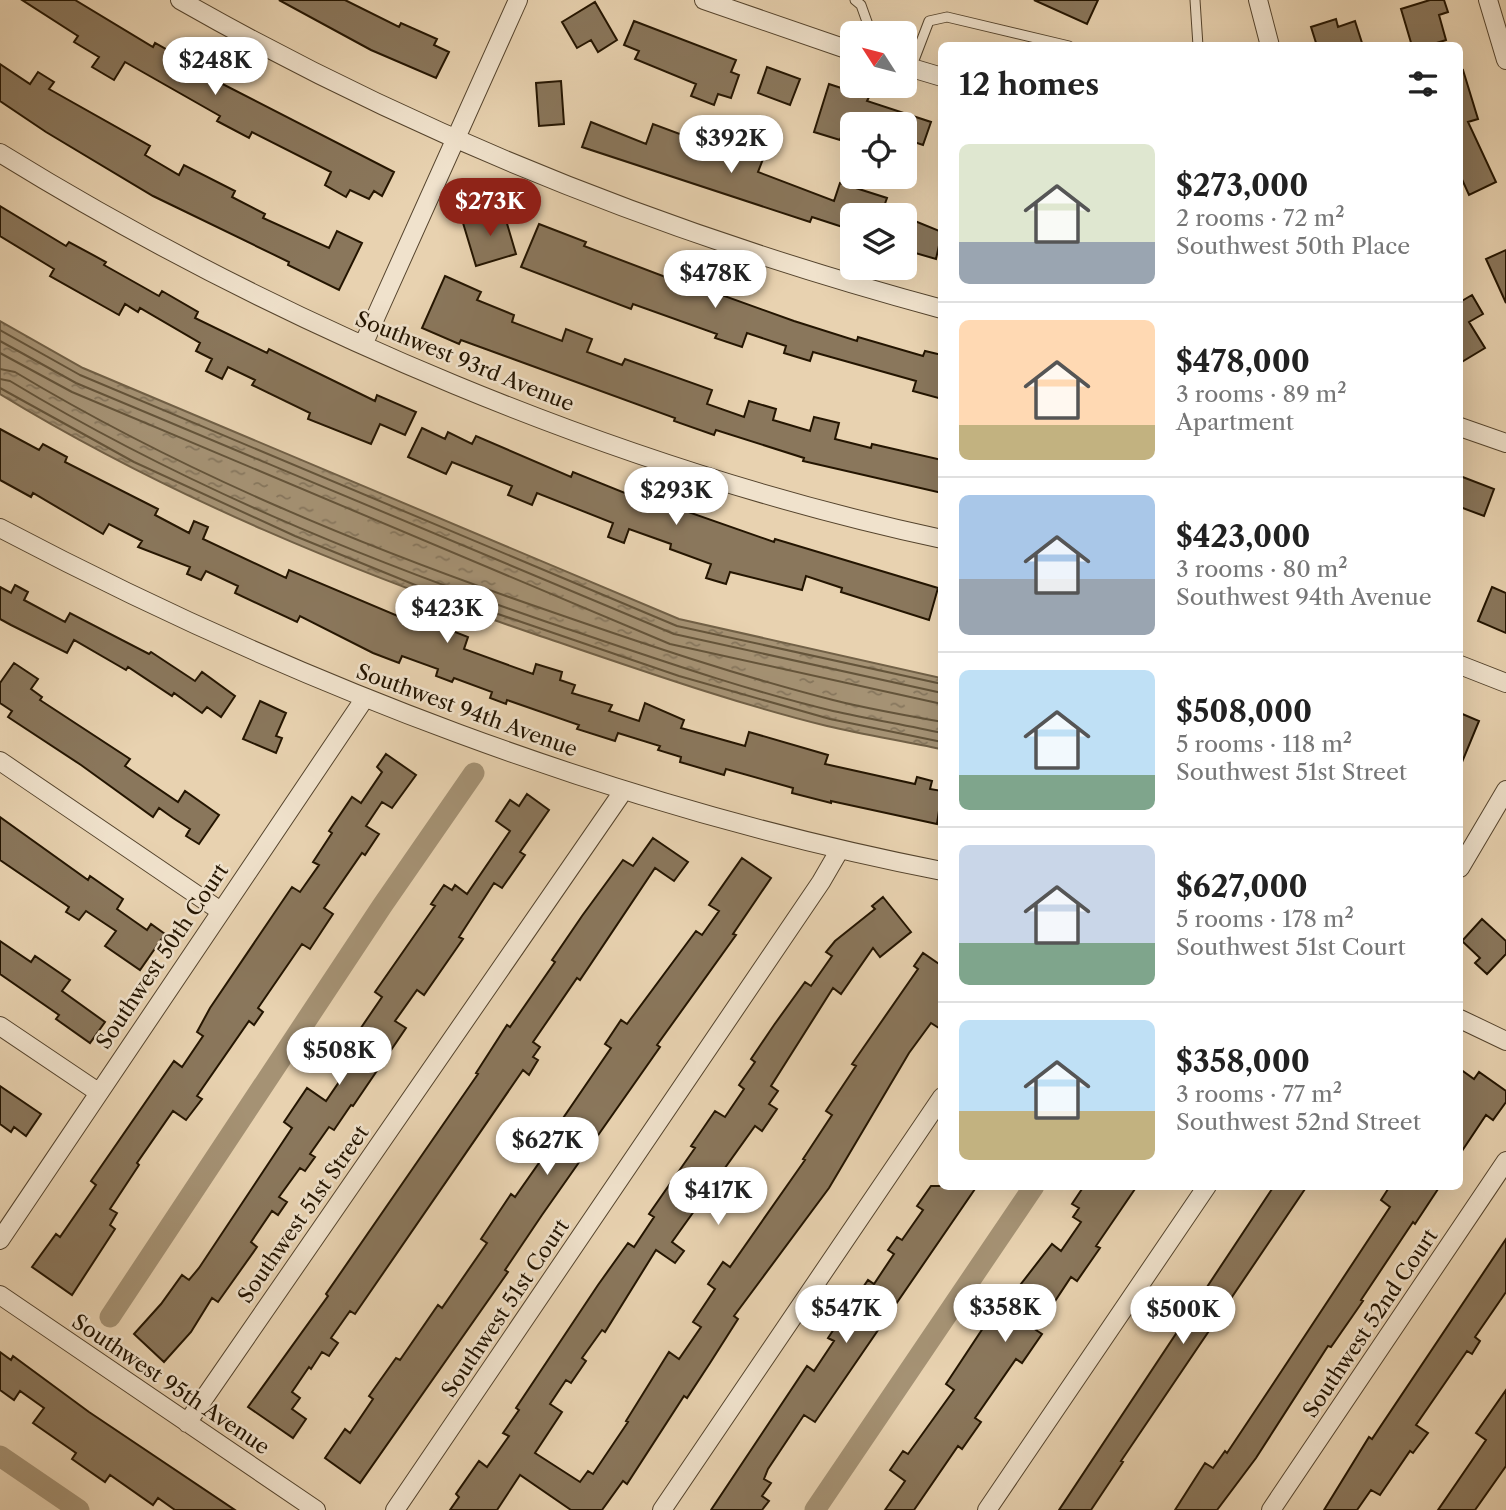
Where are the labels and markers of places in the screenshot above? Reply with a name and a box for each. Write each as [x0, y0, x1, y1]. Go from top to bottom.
pin: $248K [166, 38, 264, 97]
pin: $392K [682, 116, 780, 175]
pin: $273K [441, 178, 539, 238]
pin: $478K [666, 250, 764, 310]
pin: $293K [627, 468, 725, 527]
pin: $423K [398, 586, 496, 645]
pin: $508K [290, 1028, 388, 1087]
pin: $627K [498, 1118, 596, 1177]
pin: $417K [669, 1168, 767, 1227]
pin: $358K [956, 1284, 1054, 1344]
pin: $547K [797, 1286, 895, 1345]
pin: $500K [1134, 1286, 1232, 1346]

